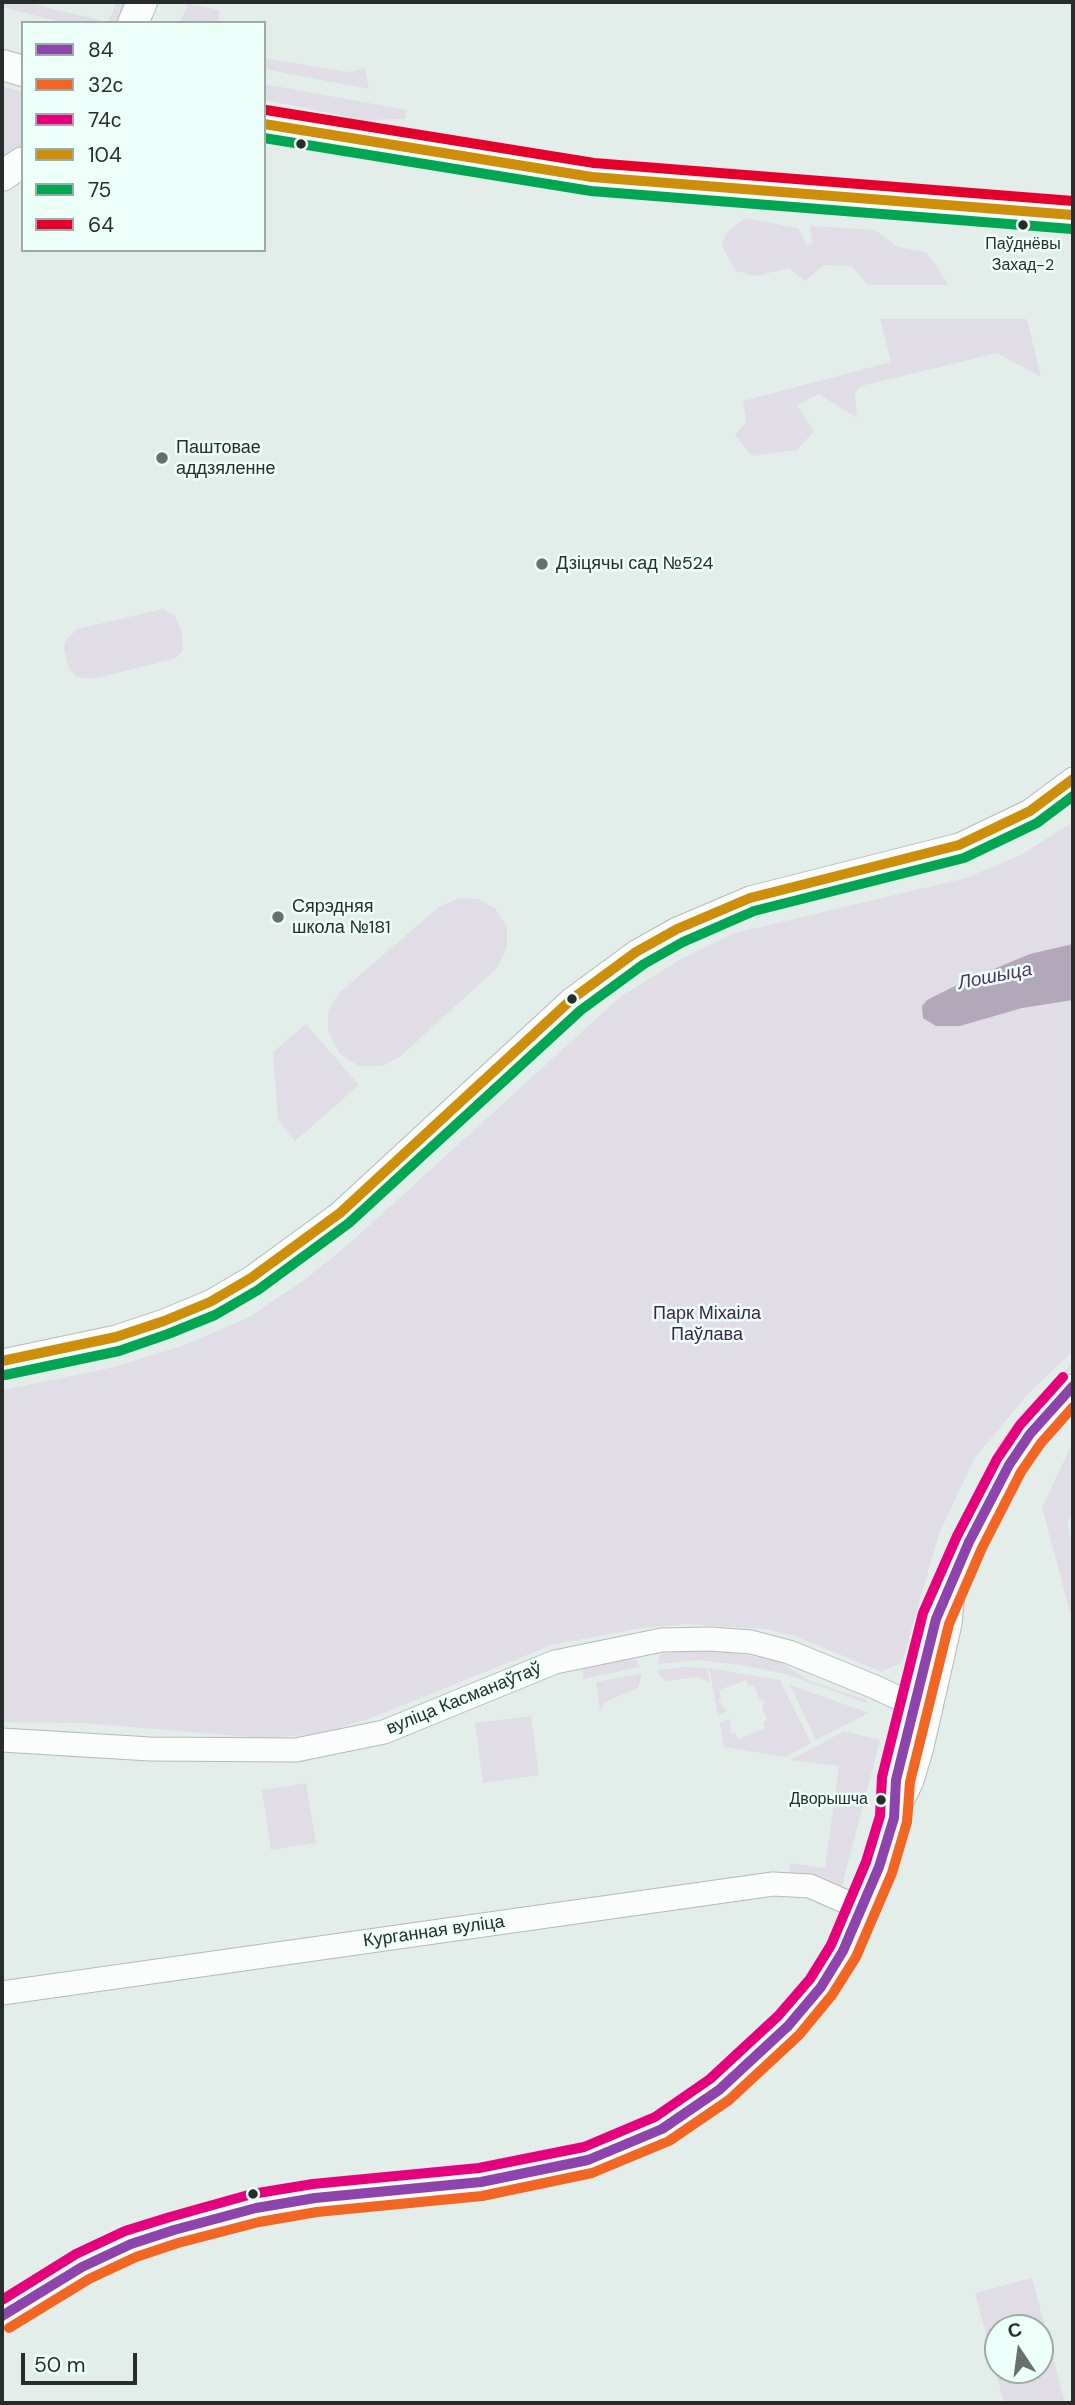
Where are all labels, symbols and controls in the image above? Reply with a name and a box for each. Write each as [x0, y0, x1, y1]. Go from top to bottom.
legend [21, 21, 266, 252]
text: 84 [88, 36, 114, 64]
text: 32с [88, 71, 123, 99]
text: 74с [88, 106, 121, 134]
unlabelled marker [294, 137, 308, 151]
text: 104 [88, 141, 122, 169]
text: 75 [88, 176, 111, 204]
text: 64 [88, 211, 114, 239]
marker: Паўднёвы Захад-2 [1016, 218, 1030, 232]
place label: Паўднёвы Захад-2 [985, 235, 1061, 273]
place label: Паштовае аддзяленне [176, 437, 275, 480]
marker: Паштовае аддзяленне [154, 450, 170, 466]
place label: Дзіцячы сад №524 [556, 553, 713, 575]
marker: Дзіцячы сад №524 [534, 556, 550, 572]
place label: Сярэдняя школа №181 [292, 896, 391, 939]
marker: Сярэдняя школа №181 [270, 909, 286, 925]
water label: Лошыца [956, 959, 1034, 995]
unlabelled marker [565, 992, 579, 1006]
park label: Парк Міхаіла Паўлава [653, 1303, 761, 1346]
street label: вуліца Касманаўтаў [383, 1658, 545, 1740]
place label: Дворышча [789, 1790, 868, 1810]
marker: Дворышча [874, 1793, 888, 1807]
street label: Курганная вуліца [362, 1911, 506, 1953]
unlabelled marker [246, 2187, 260, 2201]
north arrow [984, 2314, 1054, 2384]
text: С [1005, 2316, 1024, 2344]
scale bar [24, 2338, 140, 2382]
text: 50 m [34, 2351, 85, 2379]

